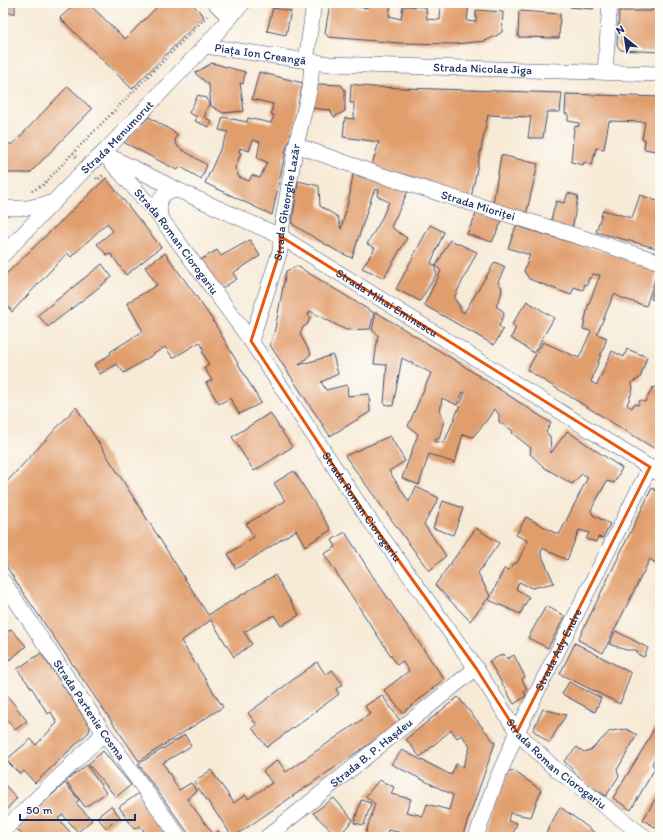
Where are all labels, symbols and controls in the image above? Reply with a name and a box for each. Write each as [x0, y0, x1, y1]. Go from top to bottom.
north arrow [605, 18, 645, 58]
text: N [614, 22, 627, 37]
street label: Piața Ion Creangă [213, 40, 308, 68]
street label: Strada Nicolae Jiga [433, 60, 532, 77]
street label: Strada Menumorut [77, 97, 157, 176]
street label: Strada Gheorghe Lazăr [270, 142, 303, 262]
street label: Strada Roman Ciorogariu [131, 186, 222, 298]
street label: Strada Mioriței [439, 187, 517, 224]
street label: Strada Mihai Eminescu [333, 266, 441, 340]
street label: Strada Roman Ciorogariu [319, 449, 405, 565]
street label: Strada Ady Endre [532, 606, 585, 693]
street label: Strada Partenie Cosma [50, 657, 128, 763]
street label: Strada B. P. Hașdeu [327, 715, 416, 790]
street label: Strada Roman Ciorogariu [503, 716, 610, 812]
scale bar [20, 796, 135, 822]
text: 50 m [26, 803, 52, 817]

